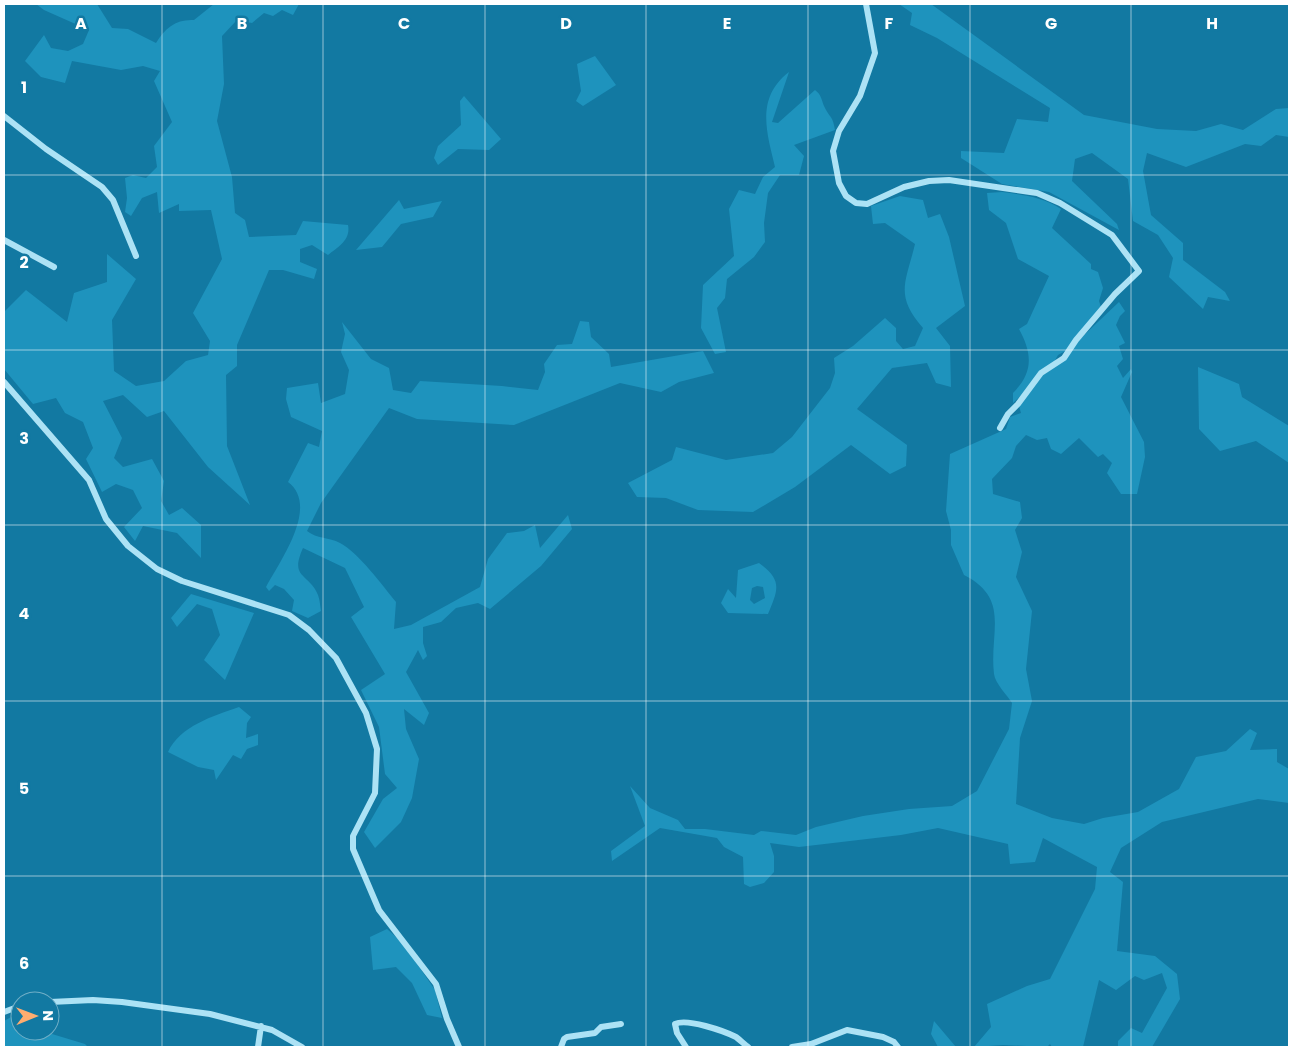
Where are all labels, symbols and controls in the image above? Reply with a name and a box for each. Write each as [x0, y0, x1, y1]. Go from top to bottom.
text: A [75, 12, 87, 35]
text: B [237, 12, 247, 35]
text: C [398, 12, 410, 35]
text: D [560, 12, 572, 35]
text: E [723, 12, 731, 35]
text: F [885, 12, 894, 35]
text: G [1045, 12, 1057, 35]
text: H [1206, 12, 1218, 35]
text: 1 [21, 76, 27, 99]
text: 2 [19, 251, 29, 274]
text: 3 [19, 427, 29, 450]
text: 4 [19, 602, 30, 625]
text: 5 [19, 777, 29, 800]
text: 6 [19, 952, 29, 975]
north arrow [10, 991, 60, 1041]
text: N [38, 1010, 58, 1021]

